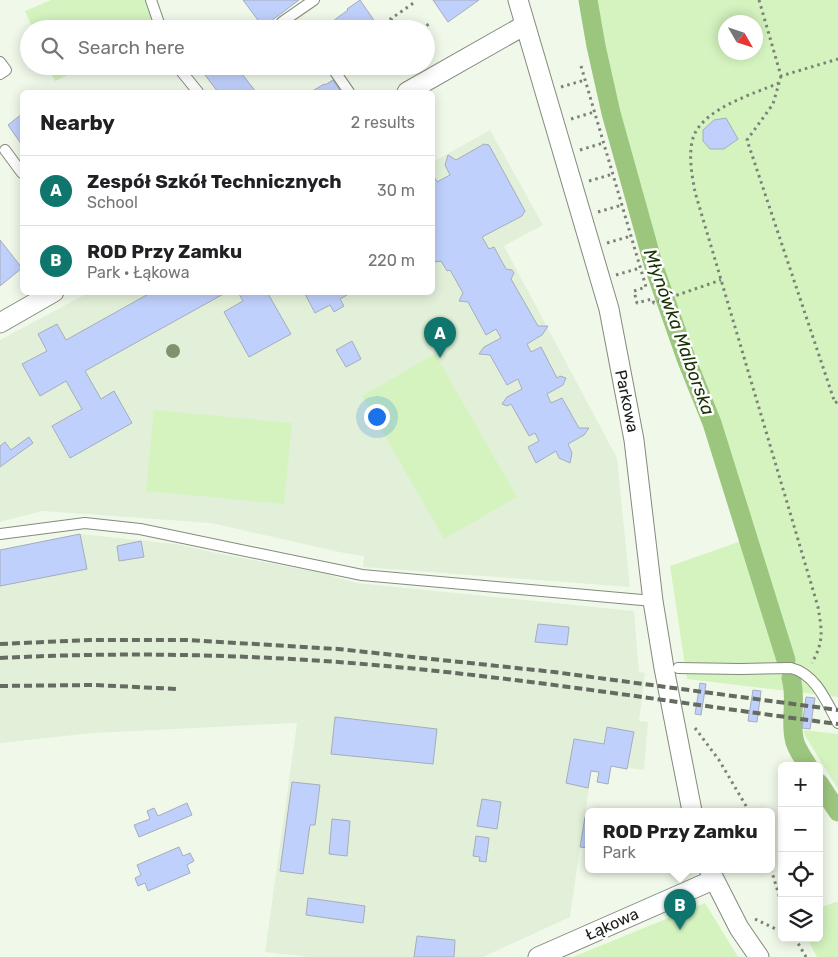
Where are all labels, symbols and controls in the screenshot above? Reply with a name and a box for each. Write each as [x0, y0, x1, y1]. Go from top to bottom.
north arrow [718, 15, 763, 60]
search box [20, 20, 435, 75]
icon: search [38, 34, 66, 62]
text: Search here [78, 36, 185, 59]
text: Nearby [40, 110, 115, 135]
text: 2 results [351, 113, 415, 132]
text: Zespół Szkół Technicznych [87, 170, 342, 193]
text: A [50, 181, 62, 200]
text: 30 m [377, 181, 415, 200]
text: School [87, 193, 138, 212]
text: ROD Przy Zamku [87, 240, 242, 263]
water label: Młynówka Malborska [639, 246, 719, 419]
text: B [50, 251, 62, 270]
text: 220 m [368, 251, 415, 270]
text: Park · Łąkowa [87, 263, 189, 282]
pin: A [424, 317, 456, 358]
street label: Parkowa [611, 368, 643, 434]
your location [364, 404, 390, 430]
map controls [778, 762, 823, 942]
button: + [778, 762, 823, 807]
button: − [778, 807, 823, 852]
popup [585, 808, 775, 873]
text: ROD Przy Zamku [602, 820, 758, 843]
text: Park [602, 843, 636, 862]
button: locate [778, 852, 823, 897]
pin: B [664, 889, 696, 930]
button: layers [778, 897, 823, 942]
street label: Łąkowa [582, 904, 642, 944]

